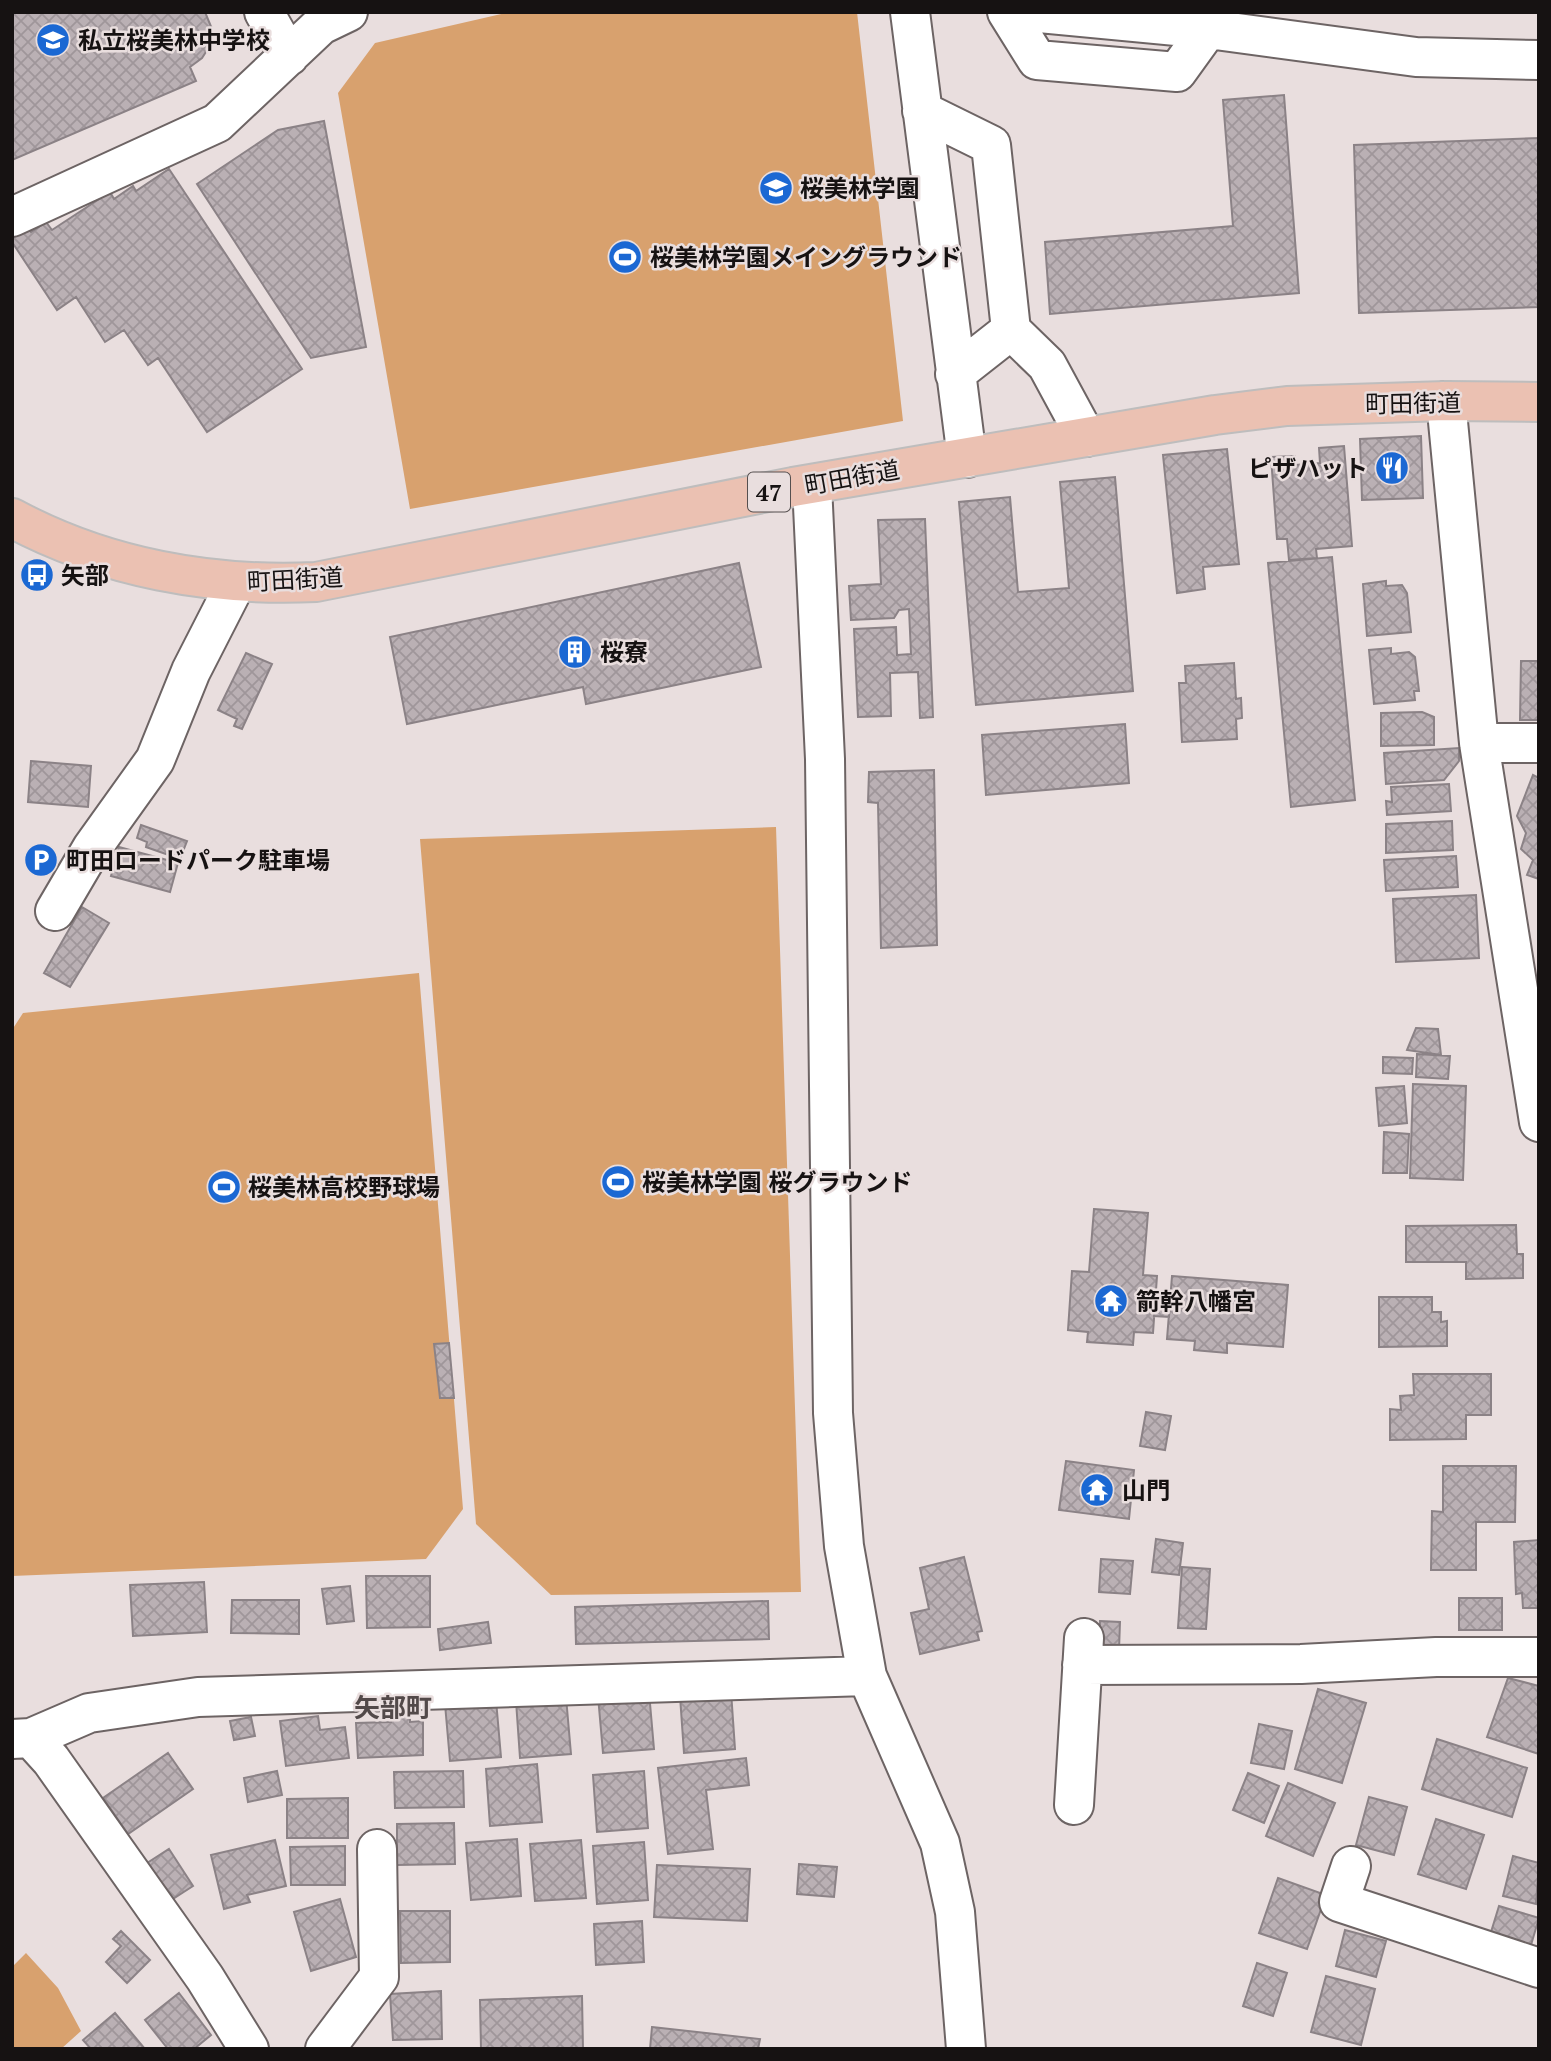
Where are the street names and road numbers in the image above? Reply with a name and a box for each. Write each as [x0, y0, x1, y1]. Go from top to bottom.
street label: 町田街道 [1365, 386, 1461, 420]
street label: 町田街道 [802, 453, 902, 501]
road number: 47 [748, 472, 790, 512]
street label: 町田街道 [246, 561, 344, 597]

